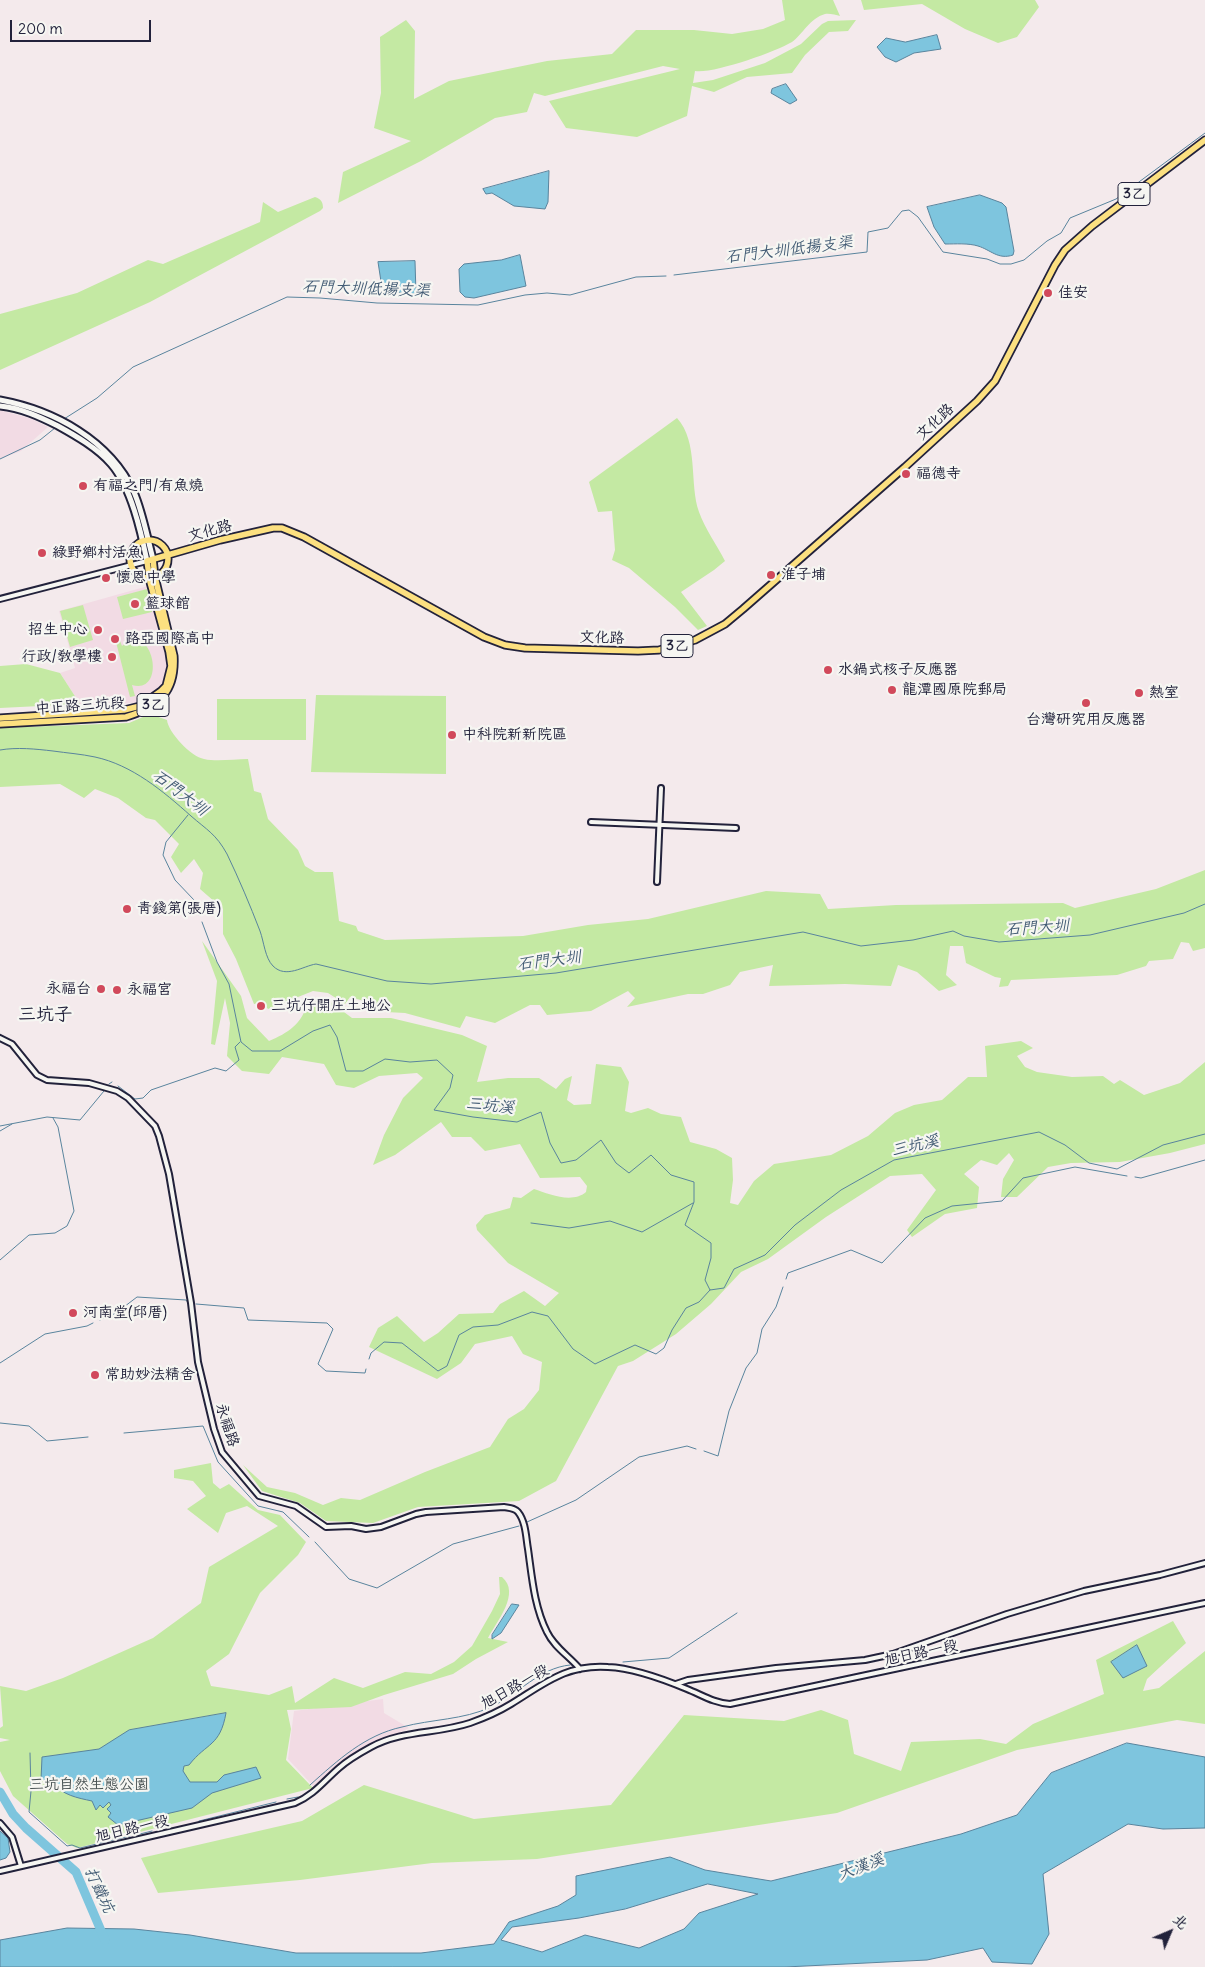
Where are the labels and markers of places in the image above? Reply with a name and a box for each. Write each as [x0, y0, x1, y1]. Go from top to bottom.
place label: 佳安 [1058, 284, 1088, 302]
marker: 佳安 [1042, 287, 1054, 299]
place label: 福德寺 [916, 465, 961, 483]
marker: 福德寺 [900, 468, 912, 480]
place label: 有福之門/有魚燒 [93, 477, 203, 495]
marker: 有福之門/有魚燒 [77, 480, 89, 492]
place label: 綠野鄉村活魚 [52, 544, 142, 562]
marker: 綠野鄉村活魚 [36, 547, 48, 559]
place label: 淮子埔 [781, 566, 826, 584]
place label: 懷恩中學 [116, 569, 176, 587]
marker: 淮子埔 [765, 569, 777, 581]
marker: 懷恩中學 [100, 572, 112, 584]
place label: 籃球館 [145, 595, 190, 613]
marker: 籃球館 [129, 598, 141, 610]
place label: 招生中心 [28, 621, 88, 639]
marker: 招生中心 [92, 624, 104, 636]
place label: 路亞國際高中 [125, 630, 215, 648]
marker: 路亞國際高中 [109, 633, 121, 645]
place label: 行政/教學樓 [22, 648, 102, 666]
marker: 行政/教學樓 [106, 651, 118, 663]
place label: 水鍋式核子反應器 [838, 661, 958, 679]
marker: 水鍋式核子反應器 [822, 664, 834, 676]
place label: 龍潭國原院郵局 [902, 681, 1007, 699]
marker: 龍潭國原院郵局 [886, 684, 898, 696]
place label: 熱室 [1149, 684, 1179, 702]
marker: 熱室 [1133, 687, 1145, 699]
marker: 台灣研究用反應器 [1080, 697, 1092, 709]
place label: 台灣研究用反應器 [1026, 711, 1146, 729]
place label: 中科院新新院區 [462, 726, 567, 744]
marker: 中科院新新院區 [446, 729, 458, 741]
place label: 青錢第(張厝) [137, 900, 221, 918]
marker: 青錢第(張厝) [121, 903, 133, 915]
place label: 永福台 [46, 980, 91, 998]
place label: 永福宮 [127, 981, 172, 999]
marker: 永福台 [95, 983, 107, 995]
marker: 永福宮 [111, 984, 123, 996]
place label: 三坑仔開庄土地公 [271, 997, 391, 1015]
marker: 三坑仔開庄土地公 [255, 1000, 267, 1012]
place label: 河南堂(邱厝) [83, 1304, 167, 1322]
marker: 河南堂(邱厝) [67, 1307, 79, 1319]
place label: 常助妙法精舍 [105, 1366, 195, 1384]
marker: 常助妙法精舍 [89, 1369, 101, 1381]

